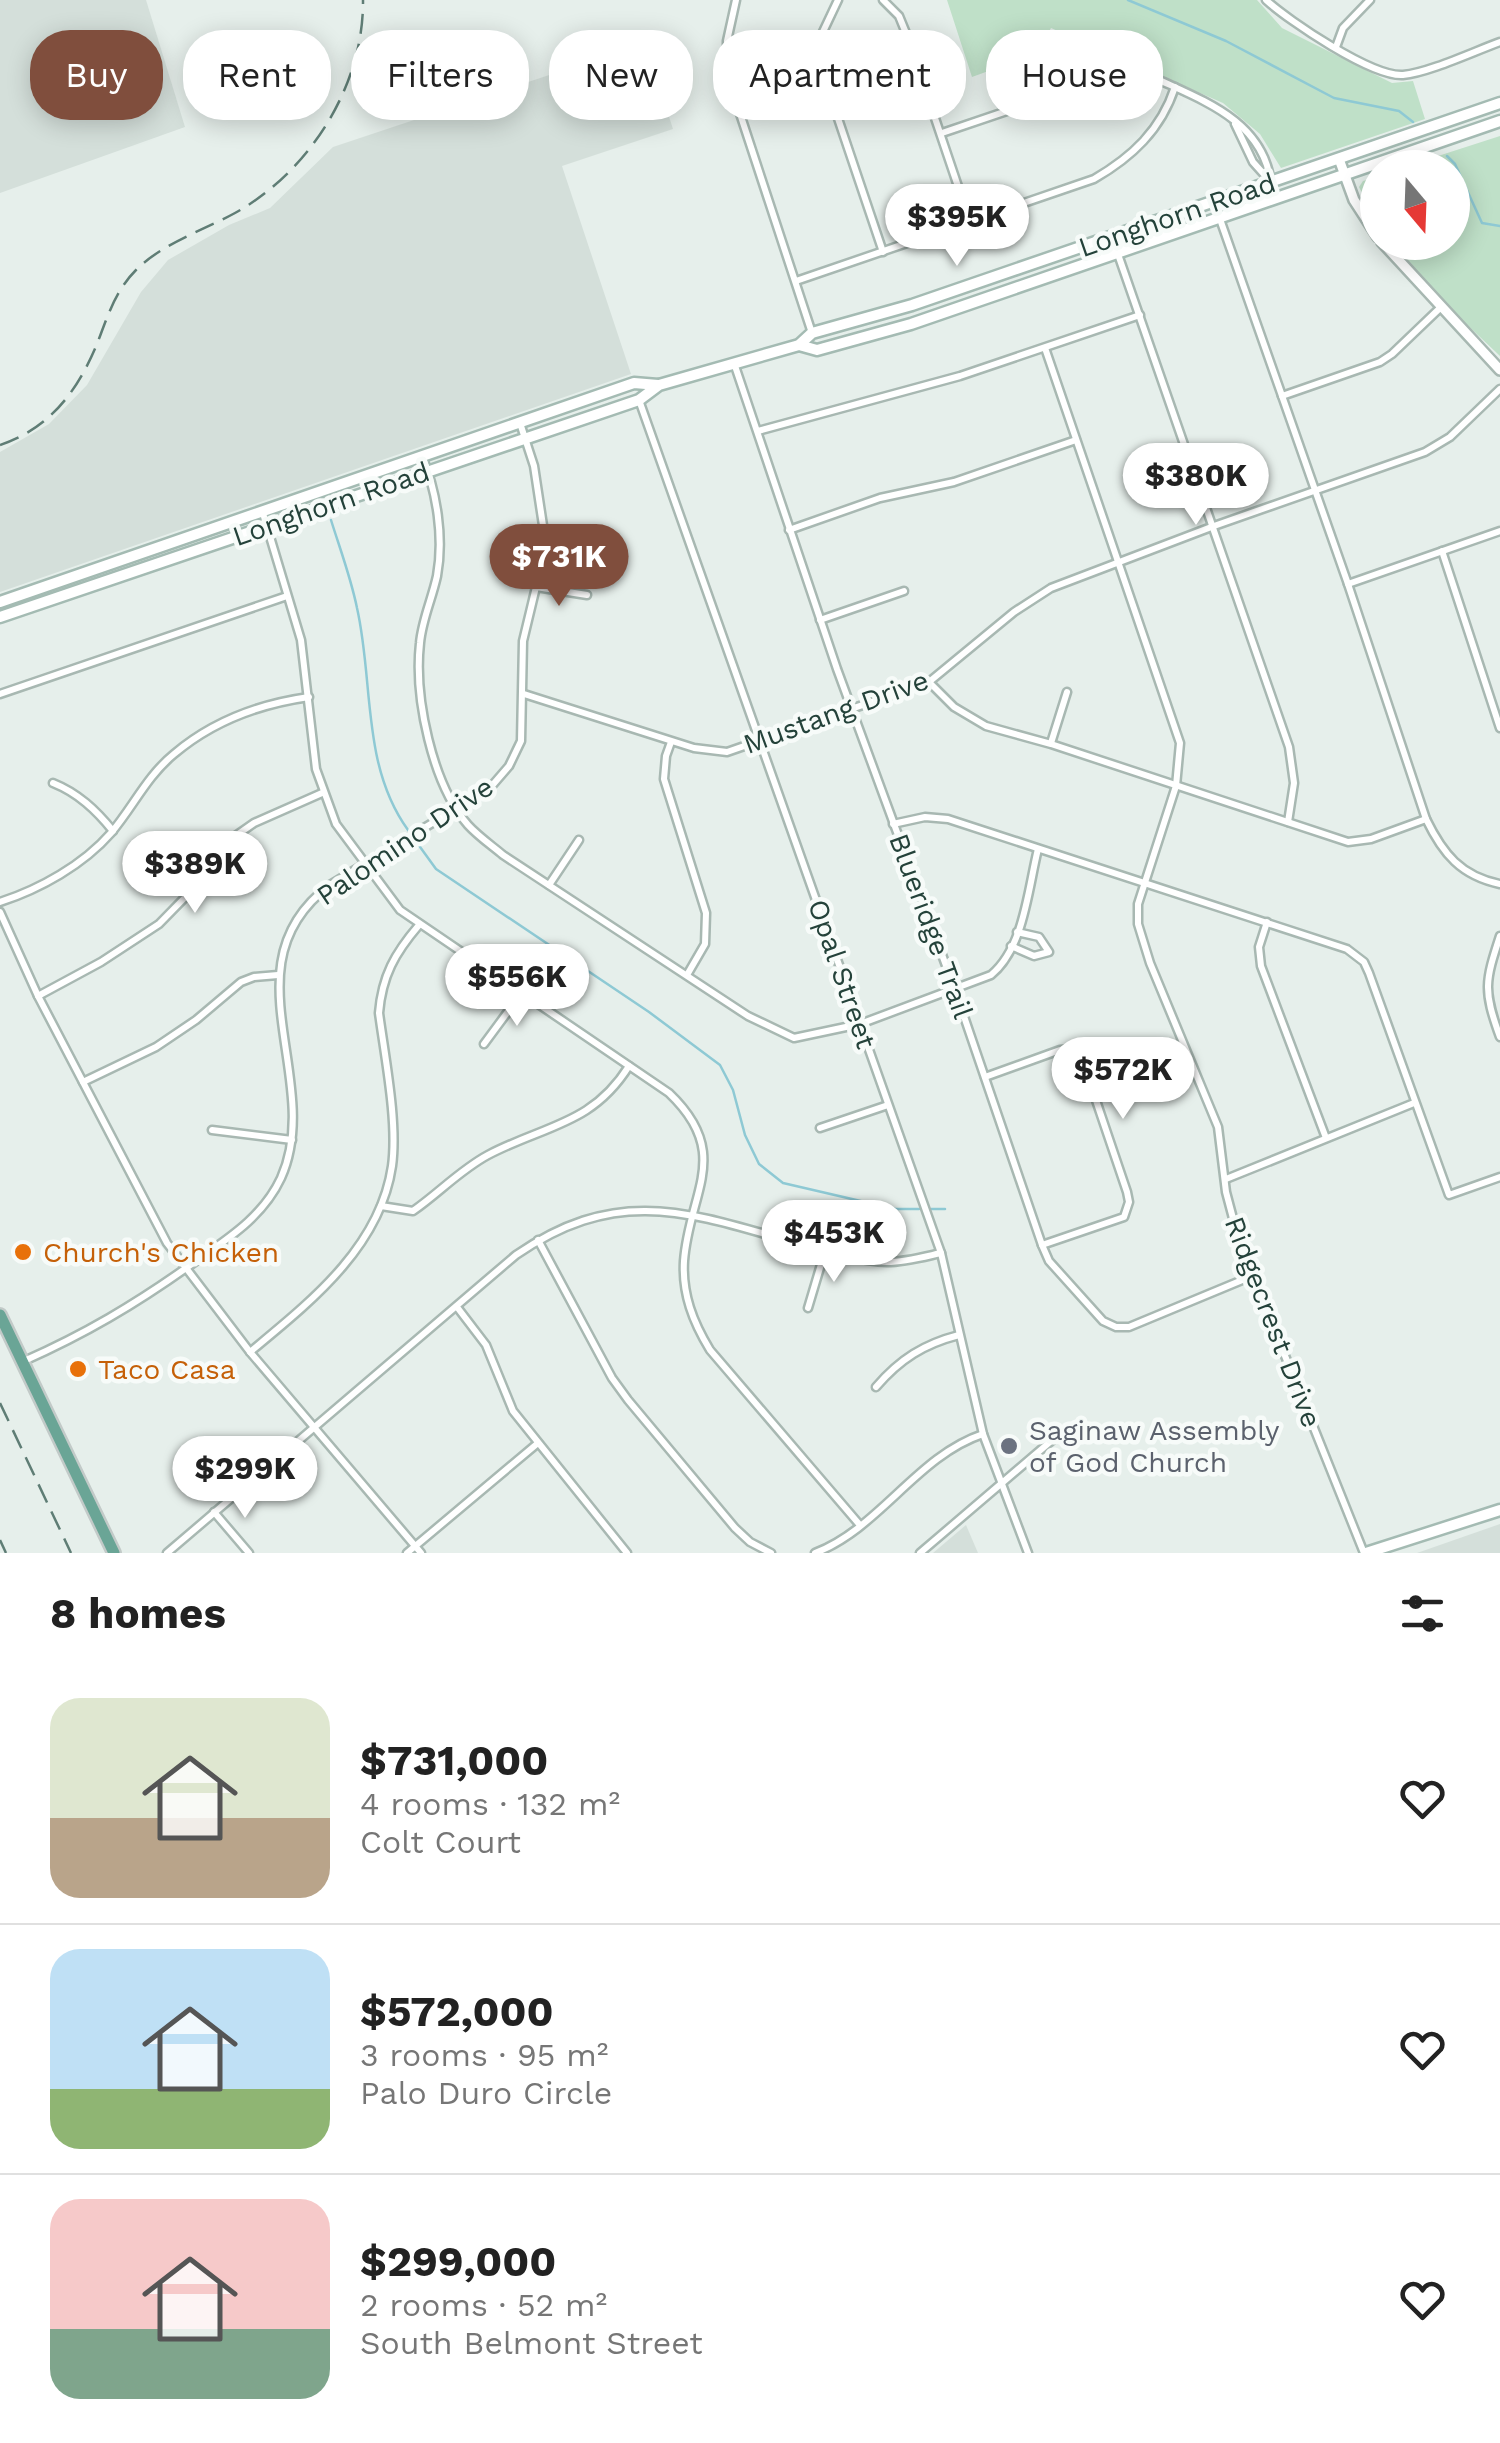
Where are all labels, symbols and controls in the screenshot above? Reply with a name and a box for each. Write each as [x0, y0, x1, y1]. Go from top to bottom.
chip: Buy [30, 30, 163, 120]
chip: Rent [183, 30, 331, 120]
chip: Filters [351, 30, 529, 120]
chip: New [549, 30, 693, 120]
chip: Apartment [713, 30, 966, 120]
chip: House [986, 30, 1163, 120]
north arrow [1360, 150, 1470, 260]
map controls [1360, 150, 1470, 260]
street label: Longhorn Road [1074, 166, 1280, 264]
pin: $395K [887, 184, 1027, 269]
text: $395K [907, 197, 1007, 235]
pin: $380K [1126, 443, 1266, 528]
street label: Longhorn Road [228, 455, 434, 553]
text: $380K [1145, 456, 1247, 494]
pin: $731K [489, 524, 629, 609]
text: $731K [512, 537, 606, 575]
street label: Mustang Drive [739, 663, 933, 761]
street label: Palomino Drive [310, 770, 500, 912]
street label: Blueridge Trail [882, 829, 980, 1023]
pin: $389K [125, 831, 265, 916]
text: $389K [144, 844, 246, 882]
street label: Opal Street [801, 895, 883, 1053]
pin: $556K [447, 944, 587, 1029]
text: $556K [467, 957, 567, 995]
pin: $572K [1053, 1037, 1193, 1122]
text: $572K [1074, 1050, 1172, 1088]
pin: $453K [764, 1200, 904, 1285]
street label: Ridgecrest Drive [1218, 1212, 1328, 1432]
text: $453K [784, 1213, 885, 1251]
place label: Church's Chicken [43, 1236, 279, 1269]
marker: Church's Chicken [12, 1241, 34, 1263]
place label: Taco Casa [98, 1353, 236, 1386]
marker: Taco Casa [67, 1358, 89, 1380]
place label: Saginaw Assembly of God Church [1029, 1414, 1280, 1479]
marker: Saginaw Assembly of God Church [998, 1435, 1020, 1457]
pin: $299K [175, 1436, 315, 1521]
text: $299K [194, 1449, 296, 1487]
icon: filters [1395, 1586, 1450, 1641]
text: 8 homes [50, 1589, 226, 1638]
text: $731,000 [360, 1736, 548, 1785]
icon: home [130, 1738, 250, 1858]
icon: heart [1395, 1771, 1450, 1826]
text: 4 rooms · 132 m² [360, 1785, 620, 1823]
text: Colt Court [360, 1823, 521, 1861]
text: $572,000 [360, 1987, 554, 2036]
icon: home [130, 1989, 250, 2109]
icon: heart [1395, 2022, 1450, 2077]
text: 3 rooms · 95 m² [360, 2036, 608, 2074]
text: Palo Duro Circle [360, 2074, 612, 2112]
text: $299,000 [360, 2237, 556, 2286]
icon: home [130, 2239, 250, 2359]
icon: heart [1395, 2272, 1450, 2327]
text: 2 rooms · 52 m² [360, 2286, 607, 2324]
text: South Belmont Street [360, 2324, 703, 2362]

